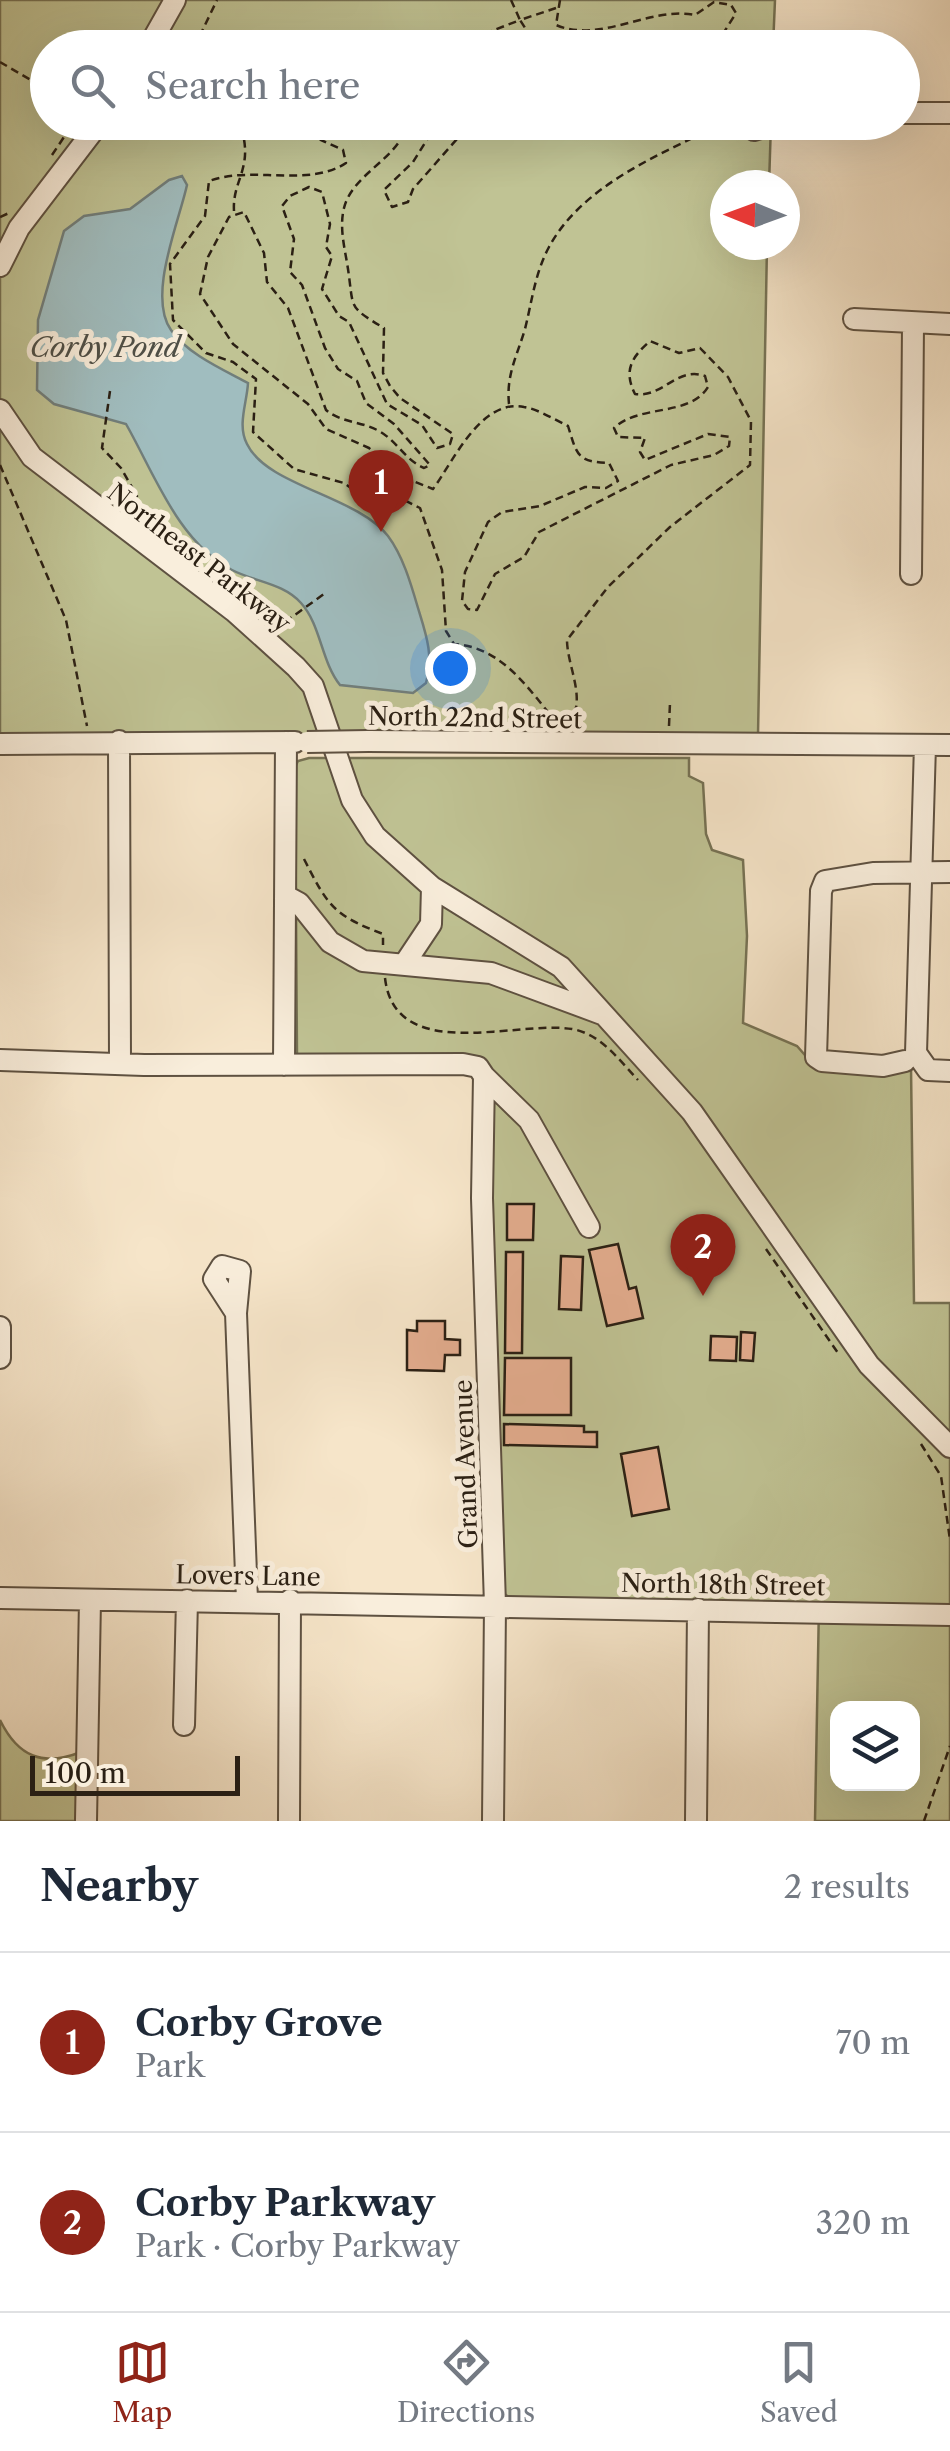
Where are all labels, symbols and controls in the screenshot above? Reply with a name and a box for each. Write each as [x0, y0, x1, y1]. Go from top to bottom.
search box [30, 30, 920, 140]
icon: search [65, 58, 120, 113]
text: Search here [145, 62, 360, 109]
north arrow [710, 170, 800, 260]
water label: Corby Pond [30, 330, 184, 364]
pin: 1 [348, 450, 414, 532]
street label: Northeast Parkway [101, 477, 298, 640]
your location [425, 643, 476, 694]
street label: North 22nd Street [368, 701, 582, 735]
pin: 2 [670, 1214, 736, 1296]
street label: Grand Avenue [448, 1379, 484, 1549]
street label: Lovers Lane [175, 1559, 321, 1593]
street label: North 18th Street [621, 1568, 826, 1602]
map controls [830, 1701, 920, 1791]
button: layers [830, 1701, 920, 1791]
scale bar [30, 1751, 240, 1796]
text: 100 m [45, 1756, 126, 1790]
text: Nearby [40, 1860, 198, 1912]
text: 2 results [784, 1867, 910, 1906]
text: Corby Grove [135, 1999, 383, 2046]
text: 1 [65, 2023, 80, 2062]
text: 70 m [836, 2023, 910, 2062]
text: Park [135, 2046, 205, 2085]
text: Corby Parkway [135, 2179, 435, 2226]
text: 2 [63, 2203, 82, 2242]
text: 320 m [815, 2203, 910, 2242]
text: Park · Corby Parkway [135, 2226, 460, 2265]
tab: Map [112, 2335, 172, 2429]
tab: Directions [397, 2335, 535, 2429]
tab: Saved [760, 2335, 838, 2429]

